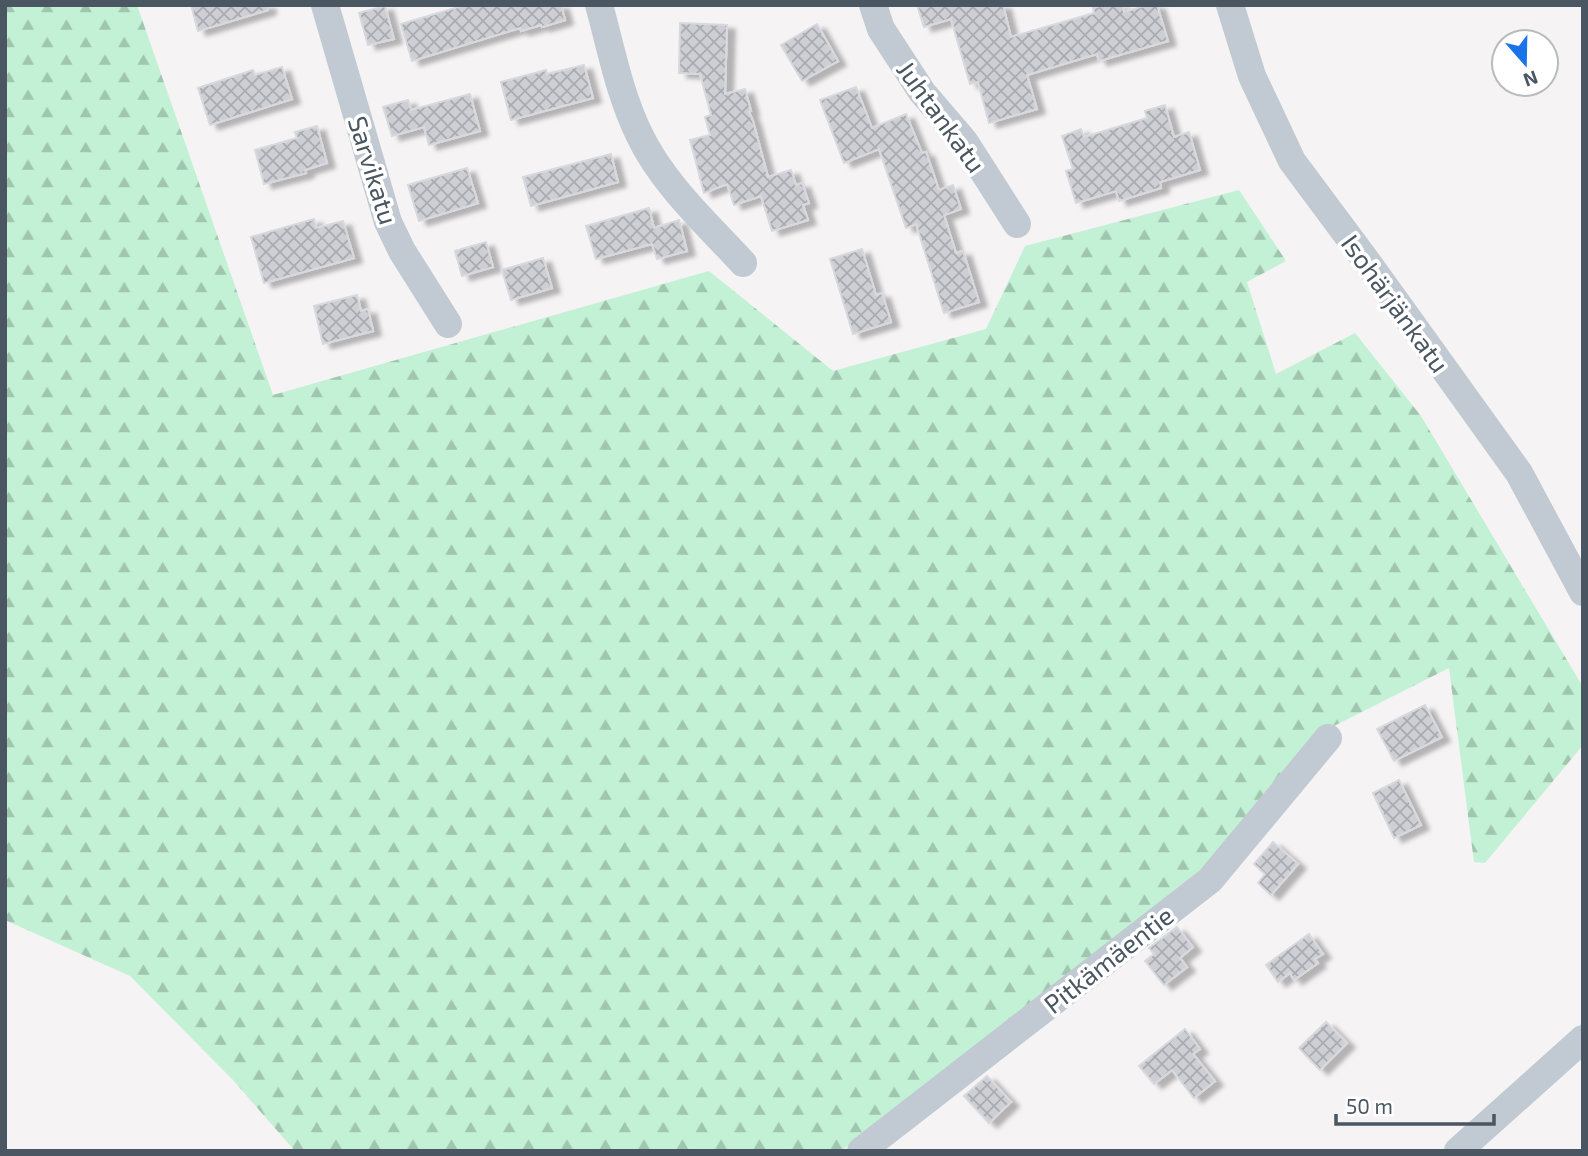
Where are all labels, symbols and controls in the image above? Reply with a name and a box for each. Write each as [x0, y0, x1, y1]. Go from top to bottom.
north arrow [1490, 28, 1560, 98]
street label: Juhtankatu [891, 54, 993, 178]
text: N [1521, 66, 1541, 93]
street label: Sarvikatu [343, 112, 405, 228]
street label: Isohärjänkatu [1336, 228, 1456, 378]
street label: Pitkämäentie [1037, 899, 1179, 1019]
scale bar [1336, 1082, 1494, 1126]
text: 50 m [1346, 1093, 1393, 1118]

